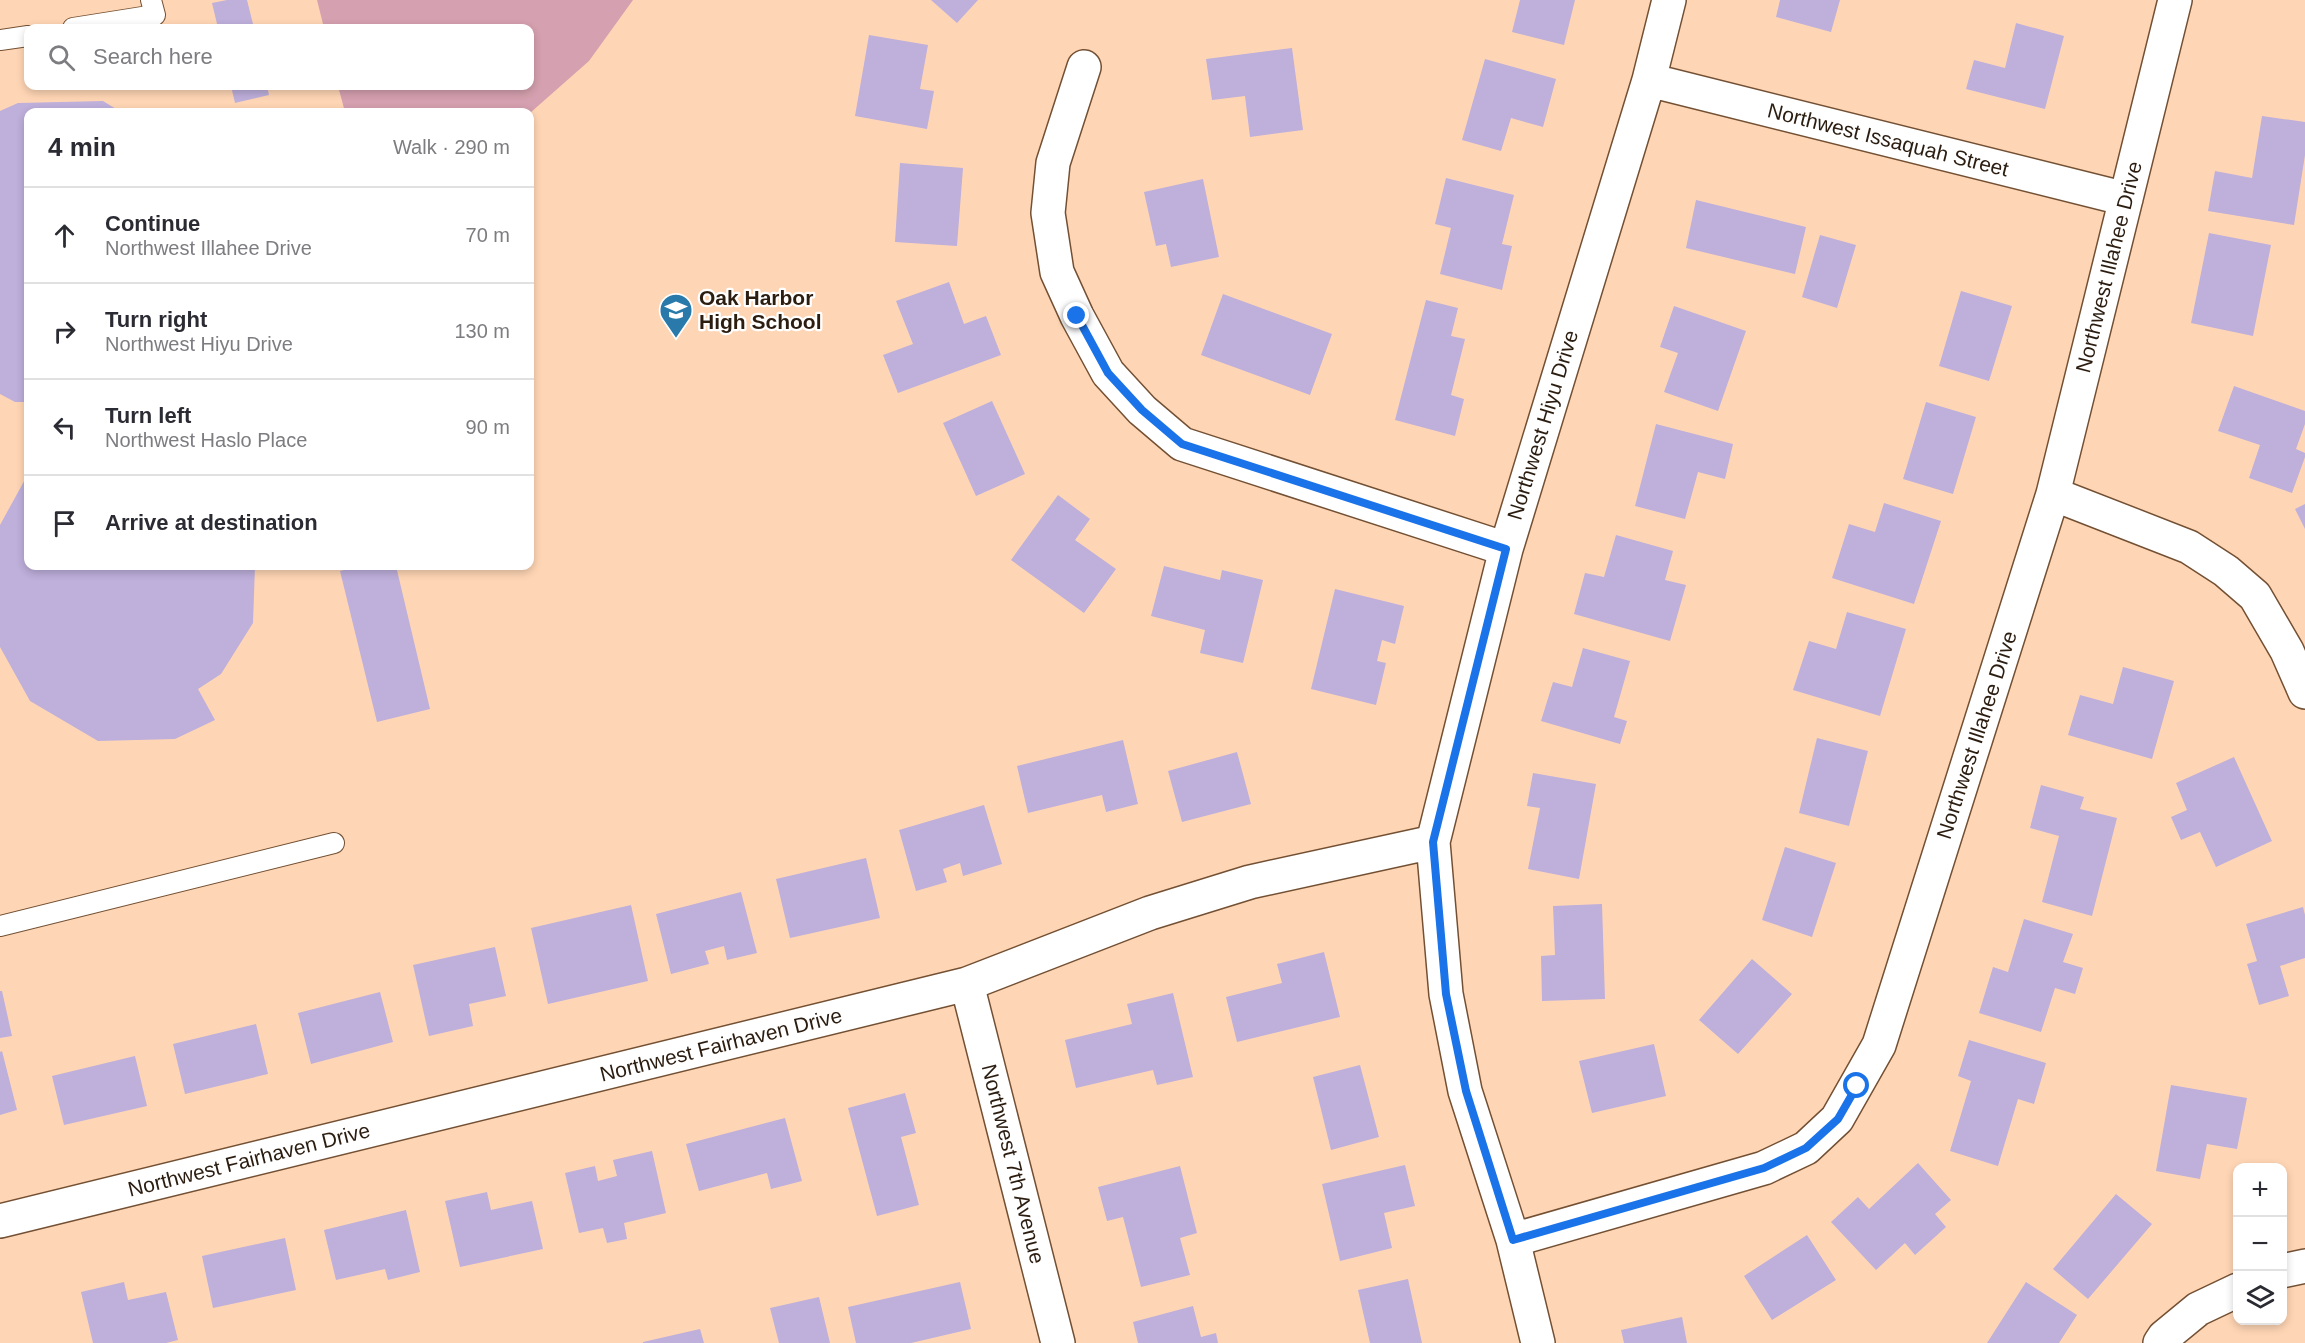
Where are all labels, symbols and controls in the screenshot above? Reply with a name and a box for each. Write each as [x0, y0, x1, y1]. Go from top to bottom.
search box [24, 24, 534, 90]
icon: search [45, 41, 78, 74]
text: Search here [93, 44, 213, 69]
street label: Northwest Issaquah Street [1765, 98, 2011, 181]
text: 4 min [48, 132, 116, 162]
text: Walk · 290 m [393, 136, 510, 158]
street label: Northwest Illahee Drive [2071, 159, 2146, 375]
text: Continue [105, 211, 200, 236]
icon: ahead [48, 219, 81, 252]
text: 70 m [466, 224, 510, 246]
text: Northwest Illahee Drive [105, 237, 312, 259]
place label: Oak Harbor High School [699, 286, 822, 333]
school or university icon: Oak Harbor High School [658, 292, 694, 339]
route end [1063, 302, 1089, 328]
text: Turn right [105, 307, 207, 332]
icon: right [48, 315, 81, 348]
text: 130 m [454, 320, 510, 342]
street label: Northwest Hiyu Drive [1503, 327, 1582, 523]
text: Northwest Hiyu Drive [105, 333, 293, 355]
text: Turn left [105, 403, 191, 428]
icon: left [48, 411, 81, 444]
text: 90 m [466, 416, 510, 438]
text: Northwest Haslo Place [105, 429, 307, 451]
icon: arrive [48, 507, 81, 540]
text: Arrive at destination [105, 510, 318, 535]
street label: Northwest Illahee Drive [1932, 628, 2021, 842]
street label: Northwest Fairhaven Drive [597, 1003, 844, 1086]
street label: Northwest 7th Avenue [978, 1062, 1049, 1266]
route start [1843, 1072, 1869, 1098]
street label: Northwest Fairhaven Drive [125, 1118, 372, 1201]
map controls [2233, 1163, 2287, 1325]
button: + [2233, 1163, 2287, 1217]
button: − [2233, 1217, 2287, 1271]
button: layers [2233, 1271, 2287, 1325]

